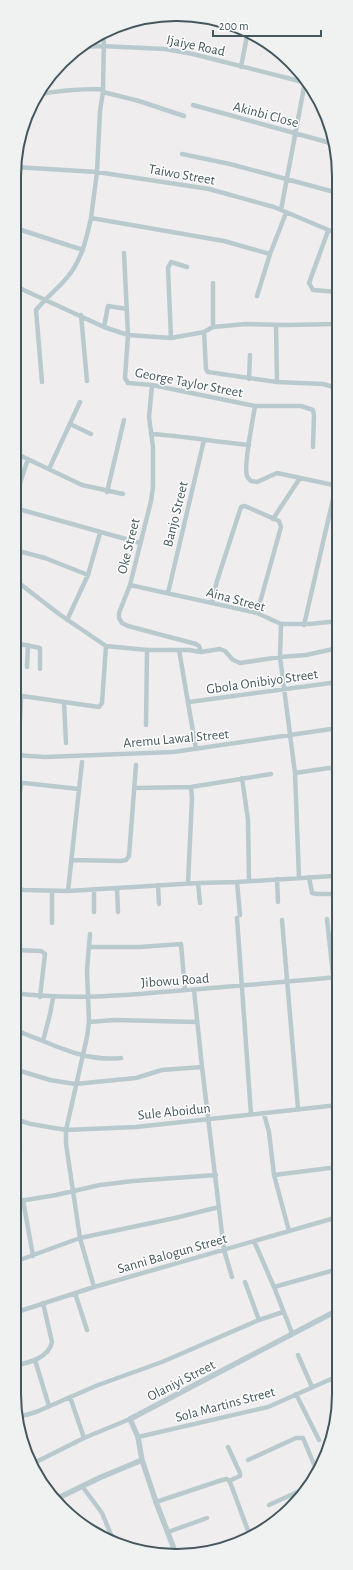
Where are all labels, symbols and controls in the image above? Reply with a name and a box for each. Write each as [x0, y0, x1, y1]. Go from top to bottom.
scale bar [213, 12, 321, 38]
text: 200 m [219, 20, 249, 32]
street label: Ijaiye Road [165, 33, 226, 59]
street label: Akinbi Close [231, 100, 300, 130]
street label: Taiwo Street [148, 162, 217, 188]
street label: George Taylor Street [134, 366, 244, 400]
street label: Banjo Street [161, 480, 191, 548]
street label: Oke Street [115, 516, 143, 575]
street label: Aina Street [205, 585, 267, 615]
street label: Gbola Onibiyo Street [205, 667, 319, 697]
street label: Aremu Lawal Street [123, 727, 230, 751]
street label: Jibowu Road [140, 972, 210, 990]
street label: Sule Aboidun [137, 1101, 211, 1123]
street label: Sanni Balogun Street [116, 1231, 229, 1276]
street label: Olaniyi Street [145, 1358, 218, 1404]
street label: Sola Martins Street [174, 1385, 277, 1425]

